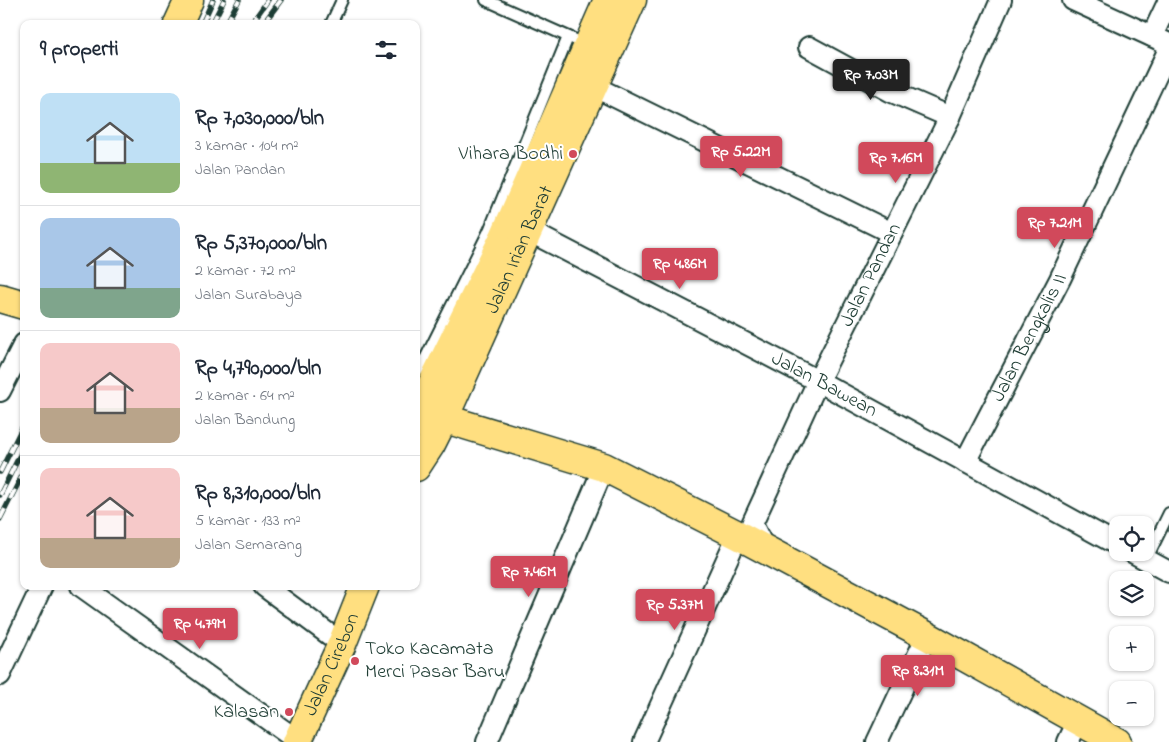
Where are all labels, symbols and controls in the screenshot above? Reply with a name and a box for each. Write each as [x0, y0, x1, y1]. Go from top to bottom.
text: 9 properti [40, 35, 119, 65]
icon: filters [372, 36, 400, 64]
pin: Rp 7.03M [819, 58, 923, 101]
text: Rp 7.03M [844, 63, 898, 87]
text: Rp 7,030,000/bln [195, 104, 324, 134]
icon: home [80, 113, 140, 173]
text: 3 kamar · 104 m² [195, 134, 298, 158]
pin: Rp 5.22M [689, 136, 793, 178]
place label: Vihara Bodhi [458, 140, 563, 169]
text: Rp 5.22M [711, 140, 771, 164]
pin: Rp 7.16M [844, 142, 948, 184]
text: Rp 7.16M [869, 146, 923, 170]
marker: Vihara Bodhi [567, 148, 579, 160]
text: Jalan Pandan [195, 158, 285, 182]
street label: Jalan Irian Barat [478, 181, 561, 319]
pin: Rp 7.21M [1003, 206, 1107, 249]
text: Rp 7.21M [1028, 211, 1082, 235]
street label: Jalan Pandan [833, 218, 909, 332]
text: Rp 5,370,000/bln [195, 229, 327, 259]
icon: home [80, 238, 140, 298]
pin: Rp 4.86M [628, 248, 732, 290]
text: Rp 4.86M [653, 252, 707, 276]
text: 2 kamar · 72 m² [195, 259, 296, 283]
street label: Jalan Bengkalis II [984, 269, 1075, 407]
text: Jalan Surabaya [195, 283, 302, 307]
street label: Jalan Bawean [766, 345, 883, 425]
text: Rp 4,790,000/bln [195, 354, 321, 384]
icon: home [80, 363, 140, 423]
text: 2 kamar · 64 m² [195, 384, 295, 408]
text: Jalan Bandung [195, 408, 295, 432]
text: Rp 8,310,000/bln [195, 479, 321, 509]
icon: home [80, 488, 140, 548]
text: 5 kamar · 133 m² [195, 509, 301, 533]
map controls [1109, 516, 1154, 726]
button: locate [1109, 516, 1154, 561]
text: Jalan Semarang [195, 533, 302, 557]
pin: Rp 7.46M [477, 556, 581, 598]
text: Rp 7.46M [502, 560, 556, 584]
button: layers [1109, 571, 1154, 616]
pin: Rp 5.37M [623, 588, 727, 631]
text: Rp 5.37M [647, 593, 703, 617]
pin: Rp 4.79M [148, 608, 252, 650]
street label: Jalan Cirebon [296, 609, 367, 721]
text: Rp 4.79M [174, 612, 226, 636]
button: + [1109, 626, 1154, 671]
place label: Toko Kacamata Merci Pasar Baru [365, 635, 505, 687]
pin: Rp 8.31M [866, 654, 970, 697]
marker: Toko Kacamata Merci Pasar Baru [349, 655, 361, 667]
text: Rp 8.31M [892, 659, 944, 683]
button: − [1109, 681, 1154, 726]
place label: Kalasan [214, 698, 279, 727]
marker: Kalasan [283, 706, 295, 718]

